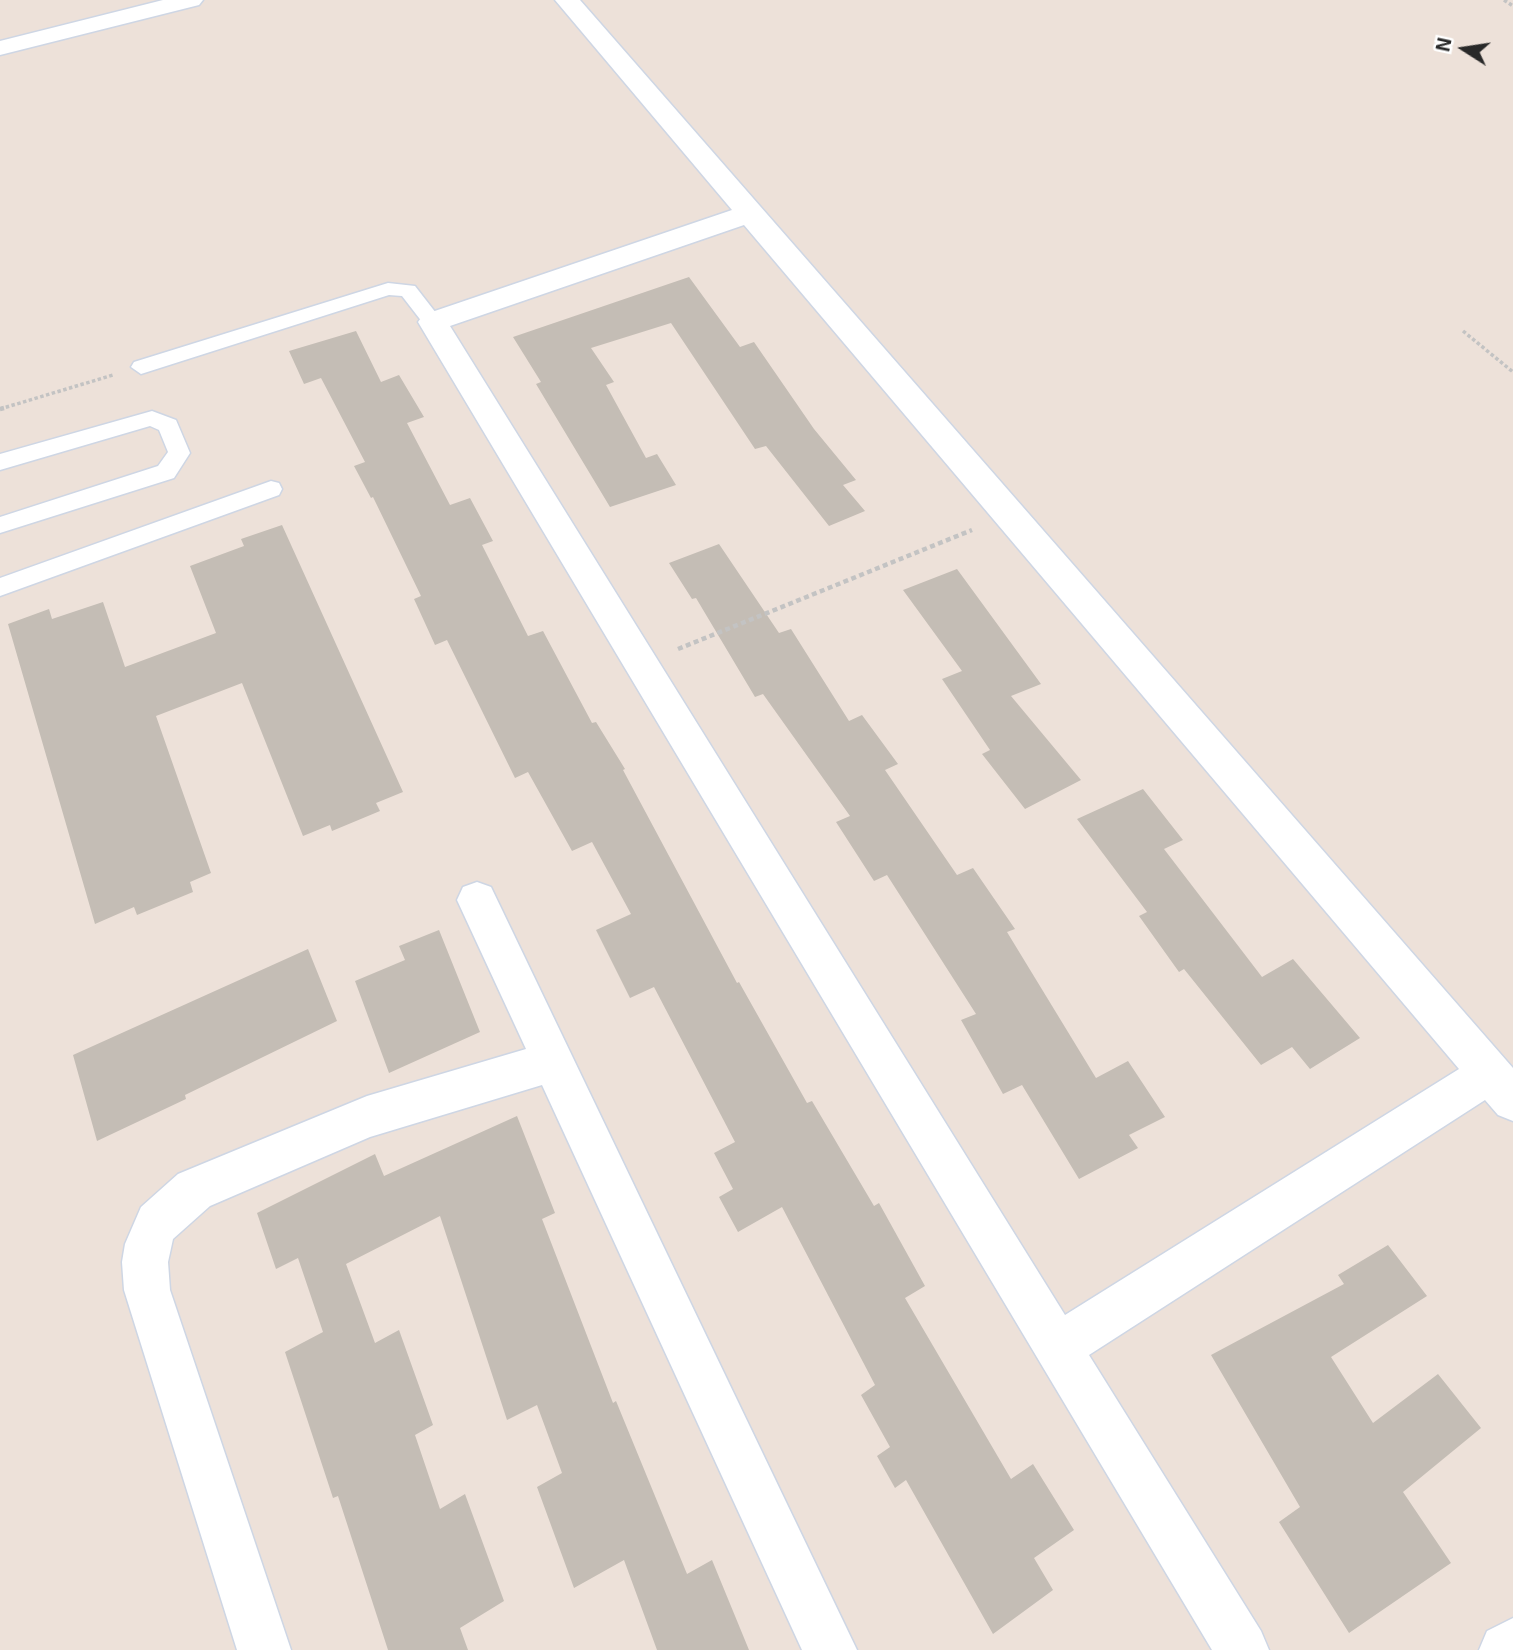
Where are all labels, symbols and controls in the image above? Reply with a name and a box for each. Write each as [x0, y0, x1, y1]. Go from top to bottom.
north arrow [1429, 14, 1499, 84]
text: N [1430, 35, 1456, 54]

